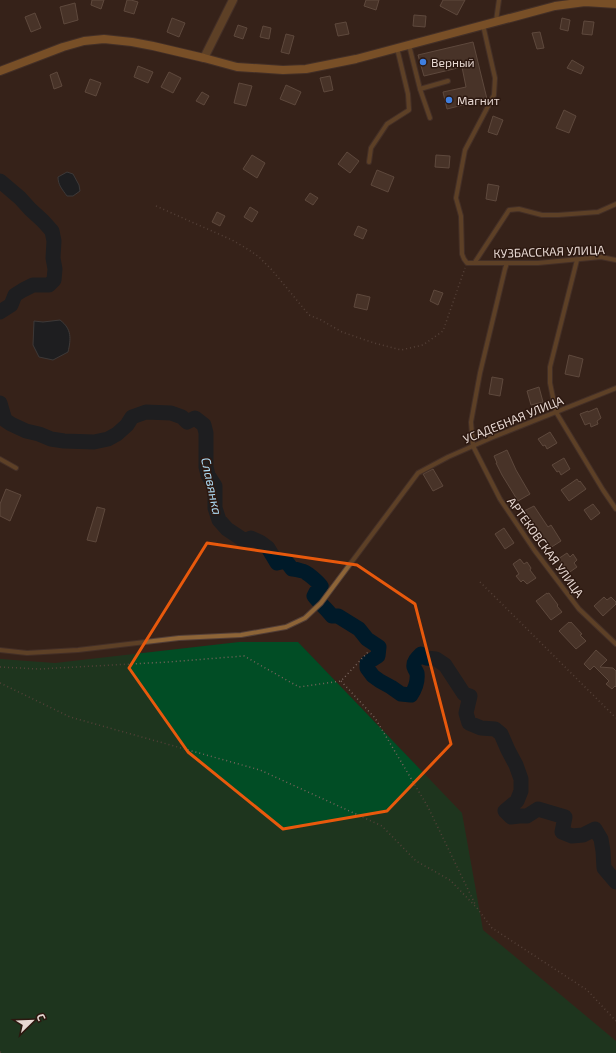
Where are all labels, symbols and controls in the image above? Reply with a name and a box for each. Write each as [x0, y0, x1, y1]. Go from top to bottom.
place label: Верный [431, 55, 475, 69]
marker: Верный [418, 57, 428, 67]
place label: Магнит [457, 93, 500, 107]
marker: Магнит [444, 95, 454, 105]
street label: КУЗБАССКАЯ УЛИЦА [493, 242, 605, 260]
street label: УСАДЕБНАЯ УЛИЦА [461, 392, 566, 445]
water label: Славянка [198, 456, 226, 516]
street label: АРТЕКОВСКАЯ УЛИЦА [505, 494, 587, 600]
north arrow [12, 1001, 52, 1041]
text: С [34, 1011, 49, 1023]

